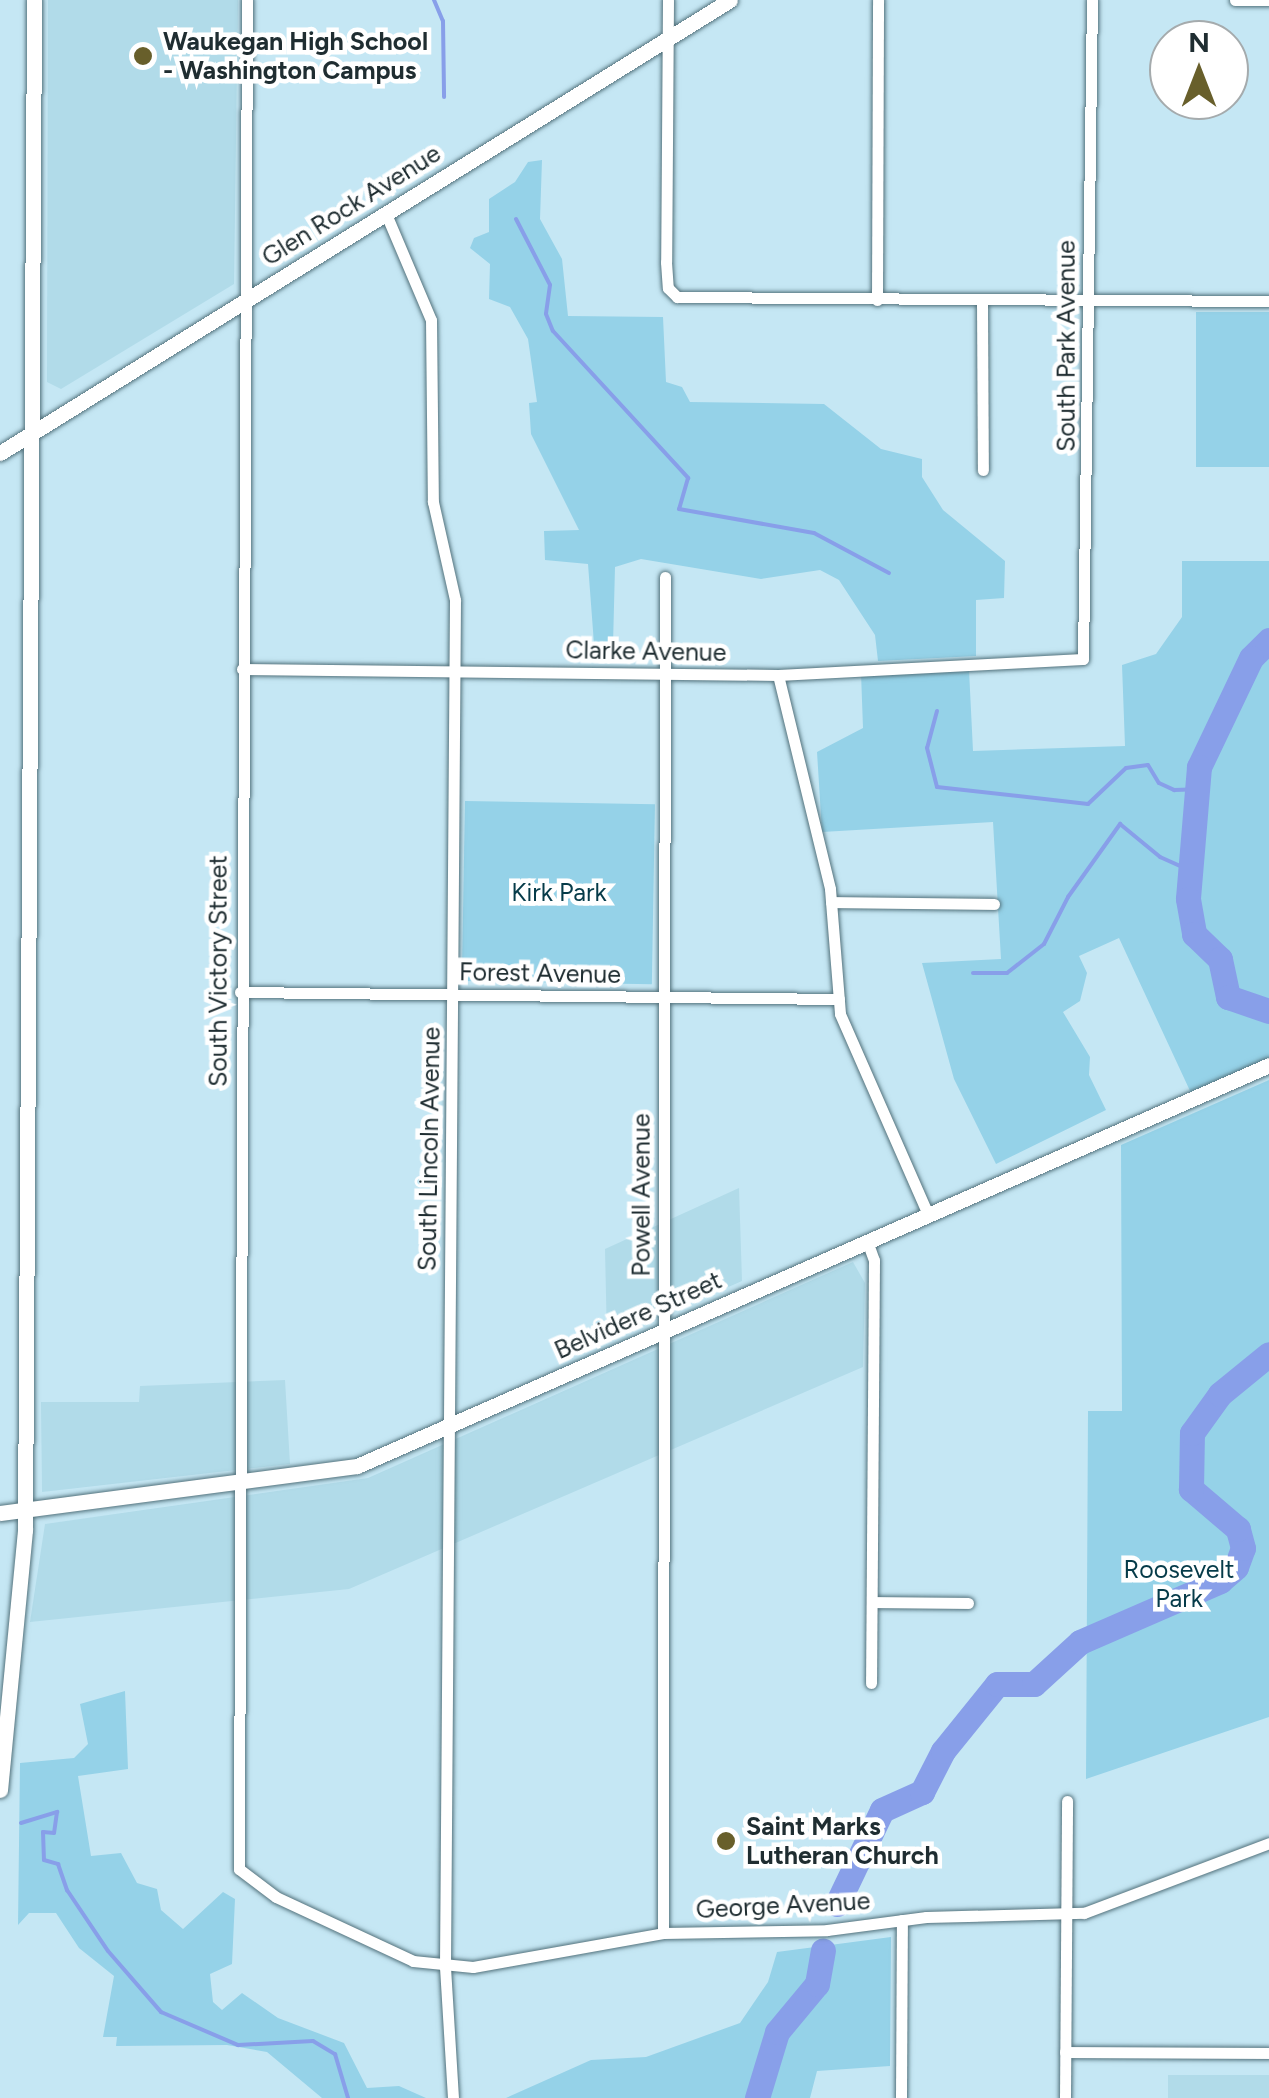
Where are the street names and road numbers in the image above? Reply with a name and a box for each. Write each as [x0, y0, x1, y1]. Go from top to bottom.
street label: Glen Rock Avenue [256, 138, 446, 272]
street label: South Park Avenue [1051, 240, 1081, 452]
street label: Clarke Avenue [565, 635, 727, 667]
street label: South Victory Street [203, 855, 233, 1087]
street label: Forest Avenue [459, 957, 621, 989]
street label: South Lincoln Avenue [412, 1027, 446, 1271]
street label: Powell Avenue [626, 1113, 656, 1277]
street label: Belvidere Street [550, 1265, 726, 1365]
street label: George Avenue [695, 1885, 871, 1925]

